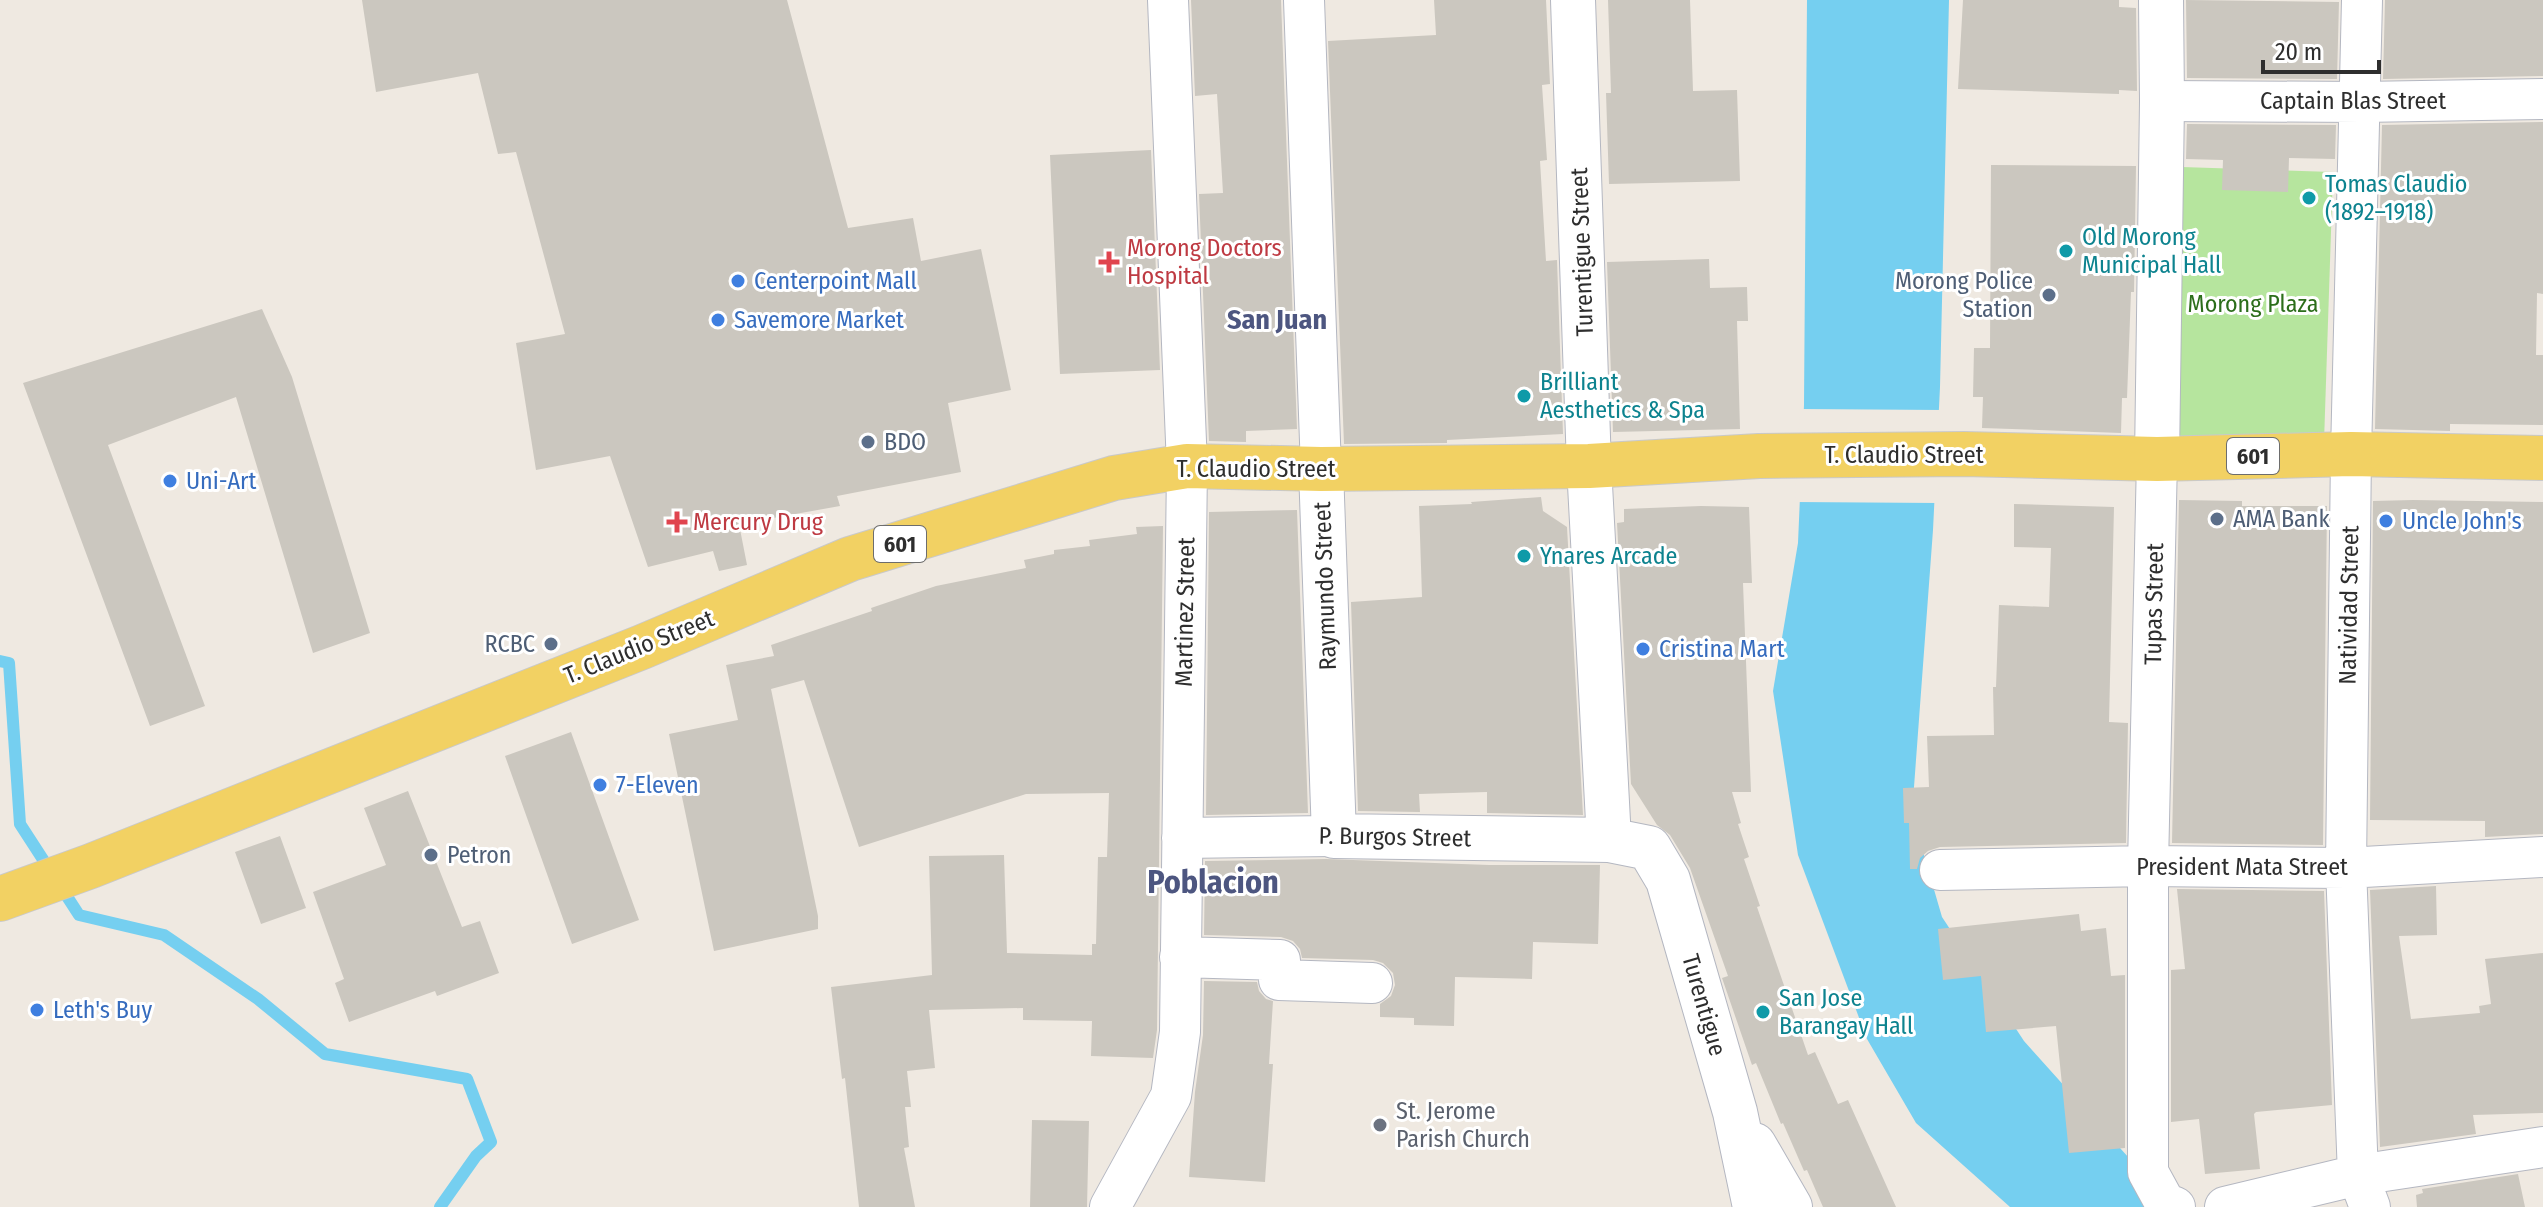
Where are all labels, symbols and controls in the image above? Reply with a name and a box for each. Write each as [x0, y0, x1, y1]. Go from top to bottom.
scale bar [2263, 24, 2379, 74]
text: 20 m [2275, 38, 2322, 66]
street label: Captain Blas Street [2260, 87, 2446, 115]
street label: Turentigue Street [1565, 167, 1599, 337]
place label: Tomas Claudio (1892–1918) [2325, 170, 2467, 226]
marker: Tomas Claudio (1892–1918) [2300, 189, 2318, 207]
place label: Old Morong Municipal Hall [2082, 223, 2221, 279]
place label: Morong Doctors Hospital [1127, 234, 1282, 290]
marker: Old Morong Municipal Hall [2057, 242, 2075, 260]
marker: Morong Doctors Hospital [1098, 251, 1120, 273]
place label: Centerpoint Mall [754, 267, 917, 295]
place label: Morong Police Station [1895, 267, 2033, 323]
marker: Centerpoint Mall [729, 272, 747, 290]
marker: Morong Police Station [2040, 286, 2058, 304]
park label: Morong Plaza [2188, 290, 2318, 318]
district label: San Juan [1227, 303, 1327, 336]
place label: Savemore Market [734, 306, 904, 334]
marker: Savemore Market [709, 311, 727, 329]
place label: Brilliant Aesthetics & Spa [1540, 368, 1705, 424]
marker: Brilliant Aesthetics & Spa [1515, 387, 1533, 405]
place label: BDO [884, 428, 926, 456]
marker: BDO [859, 433, 877, 451]
road number: 601 [2227, 438, 2279, 474]
street label: T. Claudio Street [1824, 441, 1984, 469]
street label: T. Claudio Street [1176, 455, 1336, 483]
place label: Uni-Art [186, 467, 256, 495]
marker: Uni-Art [161, 472, 179, 490]
street label: Raymundo Street [1308, 501, 1342, 671]
place label: AMA Bank [2233, 505, 2330, 533]
place label: Uncle John's [2402, 507, 2522, 535]
place label: Mercury Drug [693, 508, 824, 536]
marker: AMA Bank [2208, 510, 2226, 528]
marker: Uncle John's [2377, 512, 2395, 530]
marker: Mercury Drug [668, 513, 686, 531]
street label: Natividad Street [2334, 525, 2364, 685]
road number: 601 [874, 526, 926, 562]
street label: Martinez Street [1170, 537, 1200, 687]
place label: Ynares Arcade [1540, 542, 1677, 570]
street label: Tupas Street [2139, 543, 2169, 665]
marker: Ynares Arcade [1515, 547, 1533, 565]
street label: T. Claudio Street [560, 604, 718, 690]
place label: RCBC [485, 630, 535, 658]
marker: RCBC [542, 635, 560, 653]
place label: Cristina Mart [1659, 635, 1785, 663]
marker: Cristina Mart [1634, 640, 1652, 658]
place label: 7-Eleven [616, 771, 699, 799]
marker: 7-Eleven [591, 776, 609, 794]
street label: P. Burgos Street [1318, 822, 1472, 852]
place label: Petron [447, 841, 512, 869]
marker: Petron [422, 846, 440, 864]
street label: President Mata Street [2136, 853, 2348, 881]
district label: Poblacion [1147, 863, 1279, 901]
street label: Turentigue [1676, 951, 1732, 1059]
place label: San Jose Barangay Hall [1779, 984, 1913, 1040]
place label: Leth's Buy [53, 996, 152, 1024]
marker: Leth's Buy [28, 1001, 46, 1019]
marker: San Jose Barangay Hall [1754, 1003, 1772, 1021]
place label: St. Jerome Parish Church [1396, 1097, 1530, 1153]
marker: St. Jerome Parish Church [1371, 1116, 1389, 1134]

